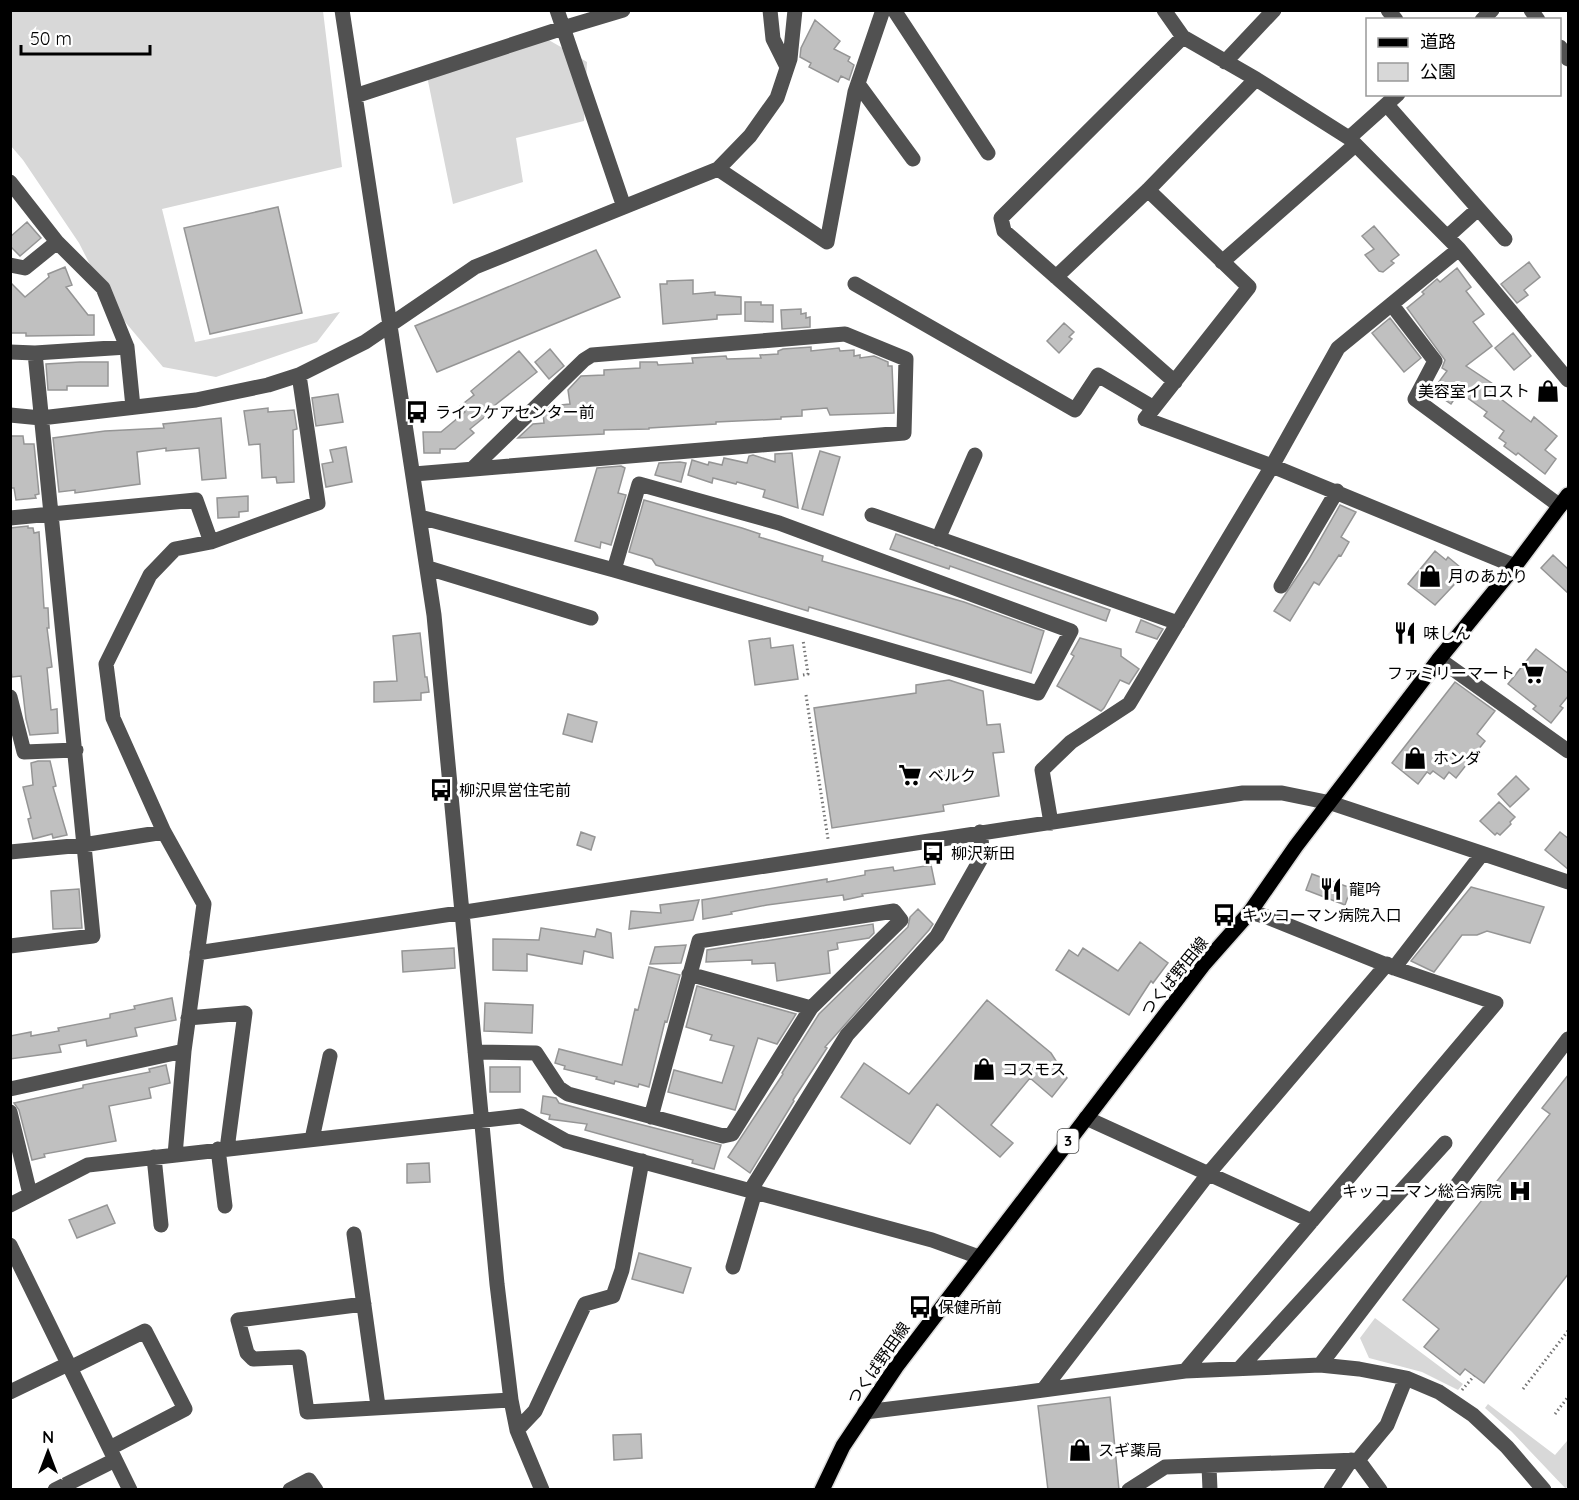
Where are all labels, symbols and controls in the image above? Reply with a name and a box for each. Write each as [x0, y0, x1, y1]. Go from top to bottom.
scale bar [21, 18, 150, 56]
legend [1366, 18, 1561, 96]
text: 50 m [30, 27, 72, 50]
text: 道路 [1420, 30, 1456, 53]
text: 公園 [1420, 60, 1456, 83]
shop icon: 美容室イロスト [1535, 378, 1561, 404]
place label: 美容室イロスト [1418, 381, 1530, 401]
bus stop icon: ライフケアセンター前 [404, 399, 430, 425]
place label: ライフケアセンター前 [435, 402, 595, 422]
shop icon: 月のあかり [1417, 563, 1443, 589]
place label: 月のあかり [1448, 566, 1528, 586]
restaurant icon: 味しん [1392, 620, 1418, 646]
place label: 味しん [1423, 623, 1471, 643]
supermarket icon: ファミリーマート [1520, 660, 1546, 686]
place label: ファミリーマート [1387, 663, 1515, 683]
shop icon: ホンダ [1402, 745, 1428, 771]
place label: ホンダ [1433, 748, 1481, 768]
supermarket icon: ベルク [897, 762, 923, 788]
place label: ベルク [928, 765, 976, 785]
bus stop icon: 柳沢県営住宅前 [428, 777, 454, 803]
place label: 柳沢県営住宅前 [459, 780, 571, 800]
bus stop icon: 柳沢新田 [920, 840, 946, 866]
place label: 柳沢新田 [951, 843, 1015, 863]
restaurant icon: 龍吟 [1318, 876, 1344, 902]
place label: 龍吟 [1349, 879, 1381, 899]
bus stop icon: キッコーマン病院入口 [1211, 902, 1237, 928]
place label: キッコーマン病院入口 [1242, 905, 1402, 925]
street label: つくば野田線 [1136, 932, 1212, 1020]
shop icon: コスモス [971, 1056, 997, 1082]
place label: コスモス [1002, 1059, 1066, 1079]
road number: 3 [1058, 1129, 1078, 1153]
hospital icon: キッコーマン総合病院 [1507, 1178, 1533, 1204]
place label: キッコーマン総合病院 [1342, 1181, 1502, 1201]
bus stop icon: 保健所前 [907, 1294, 933, 1320]
place label: 保健所前 [938, 1297, 1002, 1317]
street label: つくば野田線 [842, 1318, 914, 1408]
north arrow [18, 1422, 78, 1482]
text: N [42, 1427, 54, 1447]
shop icon: スギ薬局 [1067, 1437, 1093, 1463]
place label: スギ薬局 [1098, 1440, 1162, 1460]

